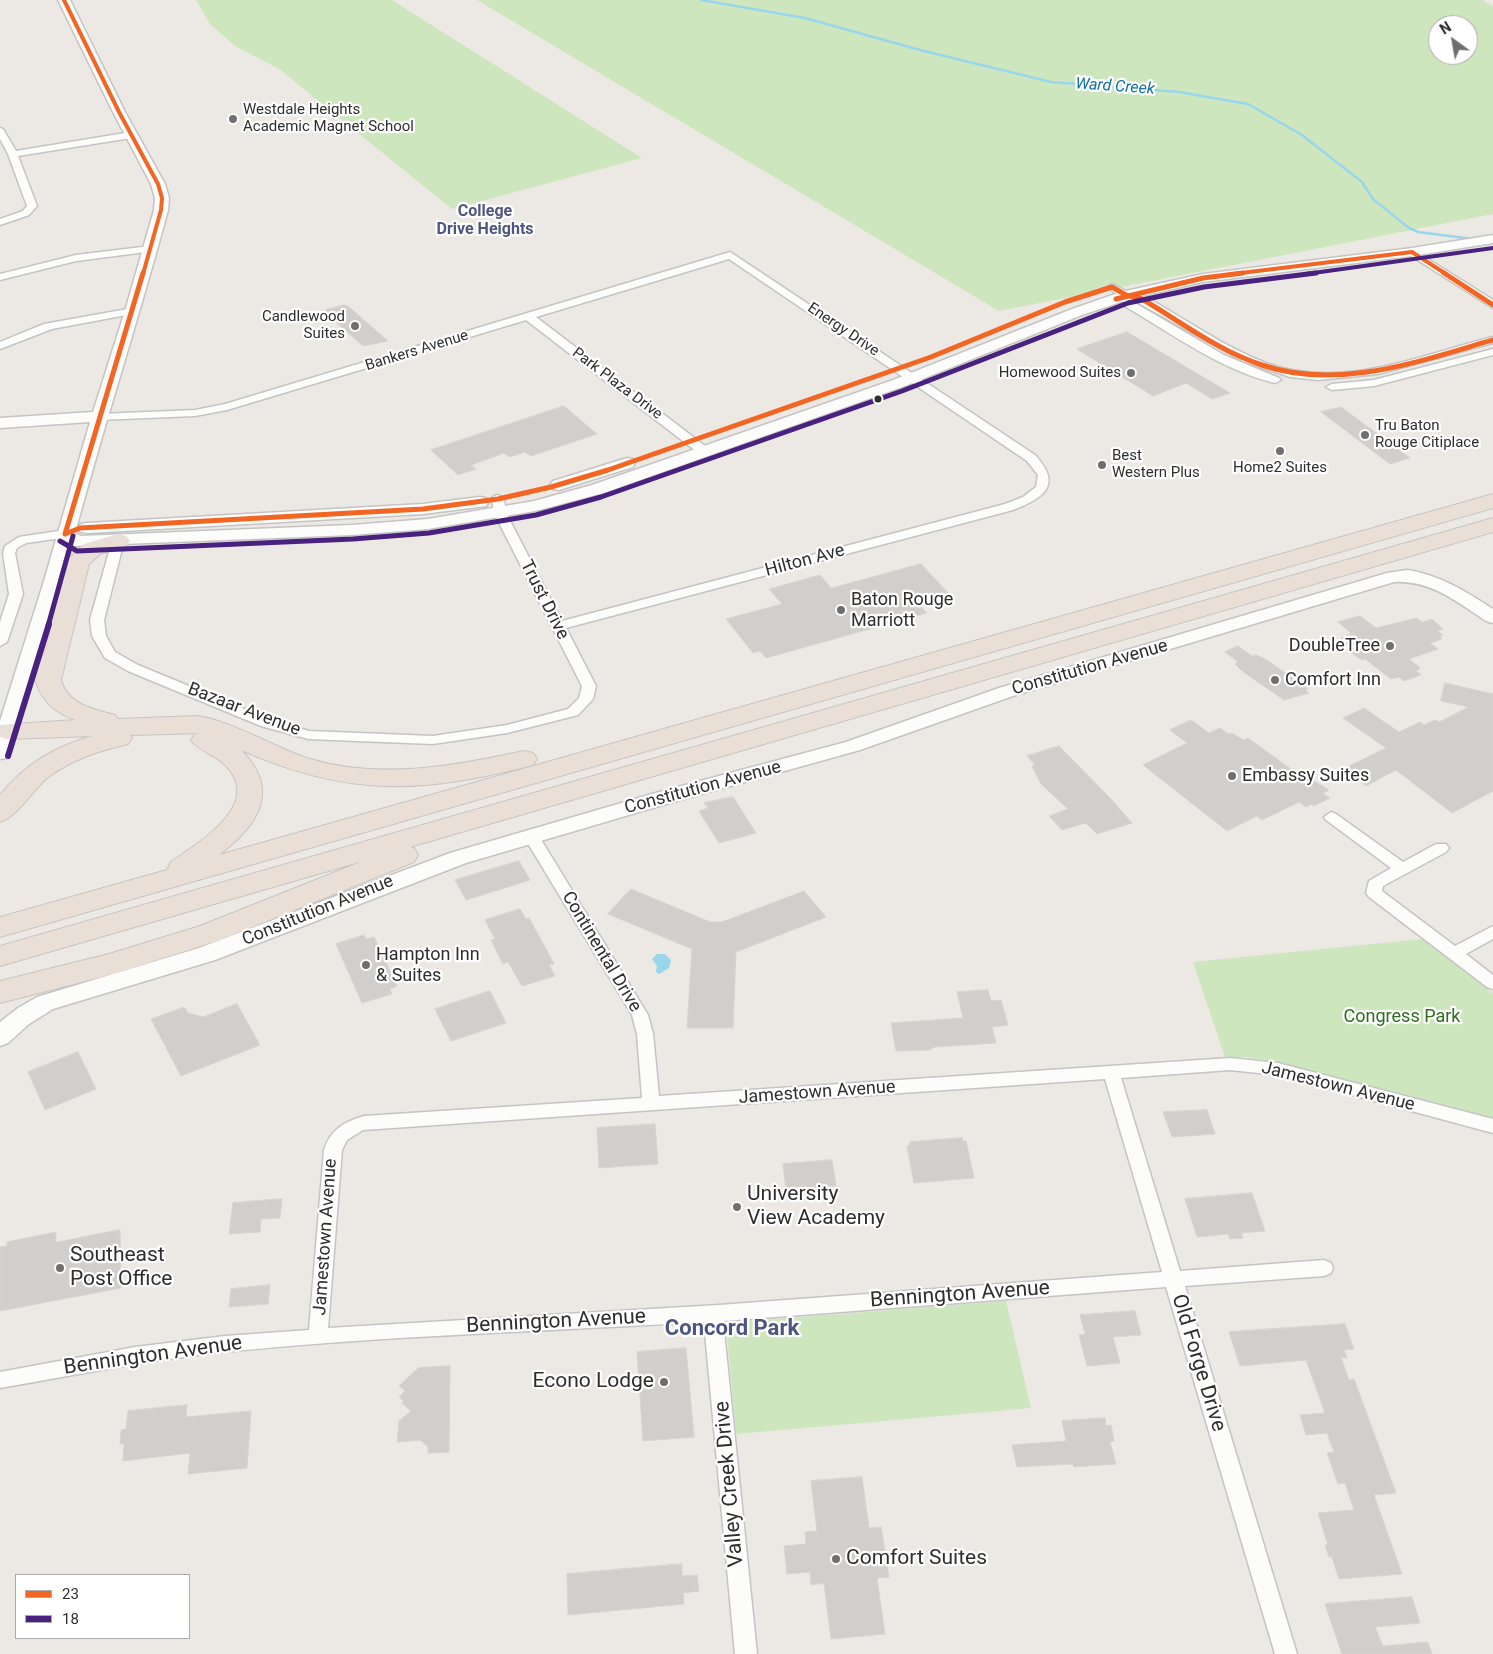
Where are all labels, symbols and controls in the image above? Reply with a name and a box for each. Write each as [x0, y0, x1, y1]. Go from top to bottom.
north arrow [1428, 15, 1478, 65]
text: N [1437, 19, 1454, 38]
water label: Ward Creek [1075, 75, 1155, 99]
place label: Westdale Heights Academic Magnet School [243, 101, 414, 136]
marker: Westdale Heights Academic Magnet School [227, 113, 239, 125]
district label: College Drive Heights [436, 202, 534, 240]
street label: Energy Drive [804, 299, 882, 361]
place label: Candlewood Suites [262, 308, 345, 343]
marker: Candlewood Suites [349, 320, 361, 332]
street label: Bankers Avenue [363, 327, 471, 375]
street label: Park Plaza Drive [568, 344, 666, 424]
place label: Homewood Suites [999, 364, 1121, 382]
marker: Homewood Suites [1125, 367, 1137, 379]
unlabelled marker [873, 394, 883, 404]
place label: Tru Baton Rouge Citiplace [1375, 417, 1479, 452]
marker: Tru Baton Rouge Citiplace [1359, 429, 1371, 441]
marker: Home2 Suites [1274, 445, 1286, 457]
place label: Best Western Plus [1112, 447, 1200, 482]
marker: Best Western Plus [1096, 459, 1108, 471]
place label: Home2 Suites [1233, 459, 1327, 477]
street label: Hilton Ave [763, 540, 847, 582]
street label: Trust Drive [515, 557, 573, 643]
place label: Baton Rouge Marriott [851, 589, 953, 632]
marker: Baton Rouge Marriott [835, 604, 847, 616]
street label: Constitution Avenue [1010, 635, 1170, 701]
place label: DoubleTree [1289, 635, 1380, 657]
marker: DoubleTree [1384, 640, 1396, 652]
place label: Comfort Inn [1285, 669, 1381, 691]
marker: Comfort Inn [1269, 674, 1281, 686]
street label: Bazaar Avenue [185, 679, 303, 741]
street label: Constitution Avenue [622, 757, 784, 819]
place label: Embassy Suites [1242, 765, 1369, 787]
marker: Embassy Suites [1226, 770, 1238, 782]
street label: Constitution Avenue [239, 871, 397, 951]
street label: Continental Drive [557, 888, 645, 1016]
place label: Hampton Inn & Suites [376, 944, 480, 986]
marker: Hampton Inn & Suites [360, 959, 372, 971]
park label: Congress Park [1344, 1006, 1460, 1028]
street label: Jamestown Avenue [1259, 1058, 1417, 1116]
street label: Jamestown Avenue [738, 1077, 896, 1109]
street label: Jamestown Avenue [310, 1158, 342, 1316]
place label: University View Academy [747, 1182, 885, 1232]
marker: University View Academy [731, 1201, 743, 1213]
place label: Southeast Post Office [70, 1243, 173, 1293]
marker: Southeast Post Office [54, 1262, 66, 1274]
street label: Bennington Avenue [869, 1276, 1051, 1314]
street label: Old Forge Drive [1165, 1291, 1231, 1435]
street label: Bennington Avenue [465, 1305, 647, 1339]
district label: Concord Park [665, 1316, 799, 1342]
street label: Bennington Avenue [62, 1331, 244, 1381]
place label: Econo Lodge [532, 1369, 654, 1395]
marker: Econo Lodge [658, 1376, 670, 1388]
street label: Valley Creek Drive [710, 1400, 750, 1568]
place label: Comfort Suites [846, 1546, 987, 1572]
marker: Comfort Suites [830, 1553, 842, 1565]
legend [15, 1574, 190, 1639]
text: 23 [62, 1585, 79, 1603]
text: 18 [62, 1610, 79, 1628]

